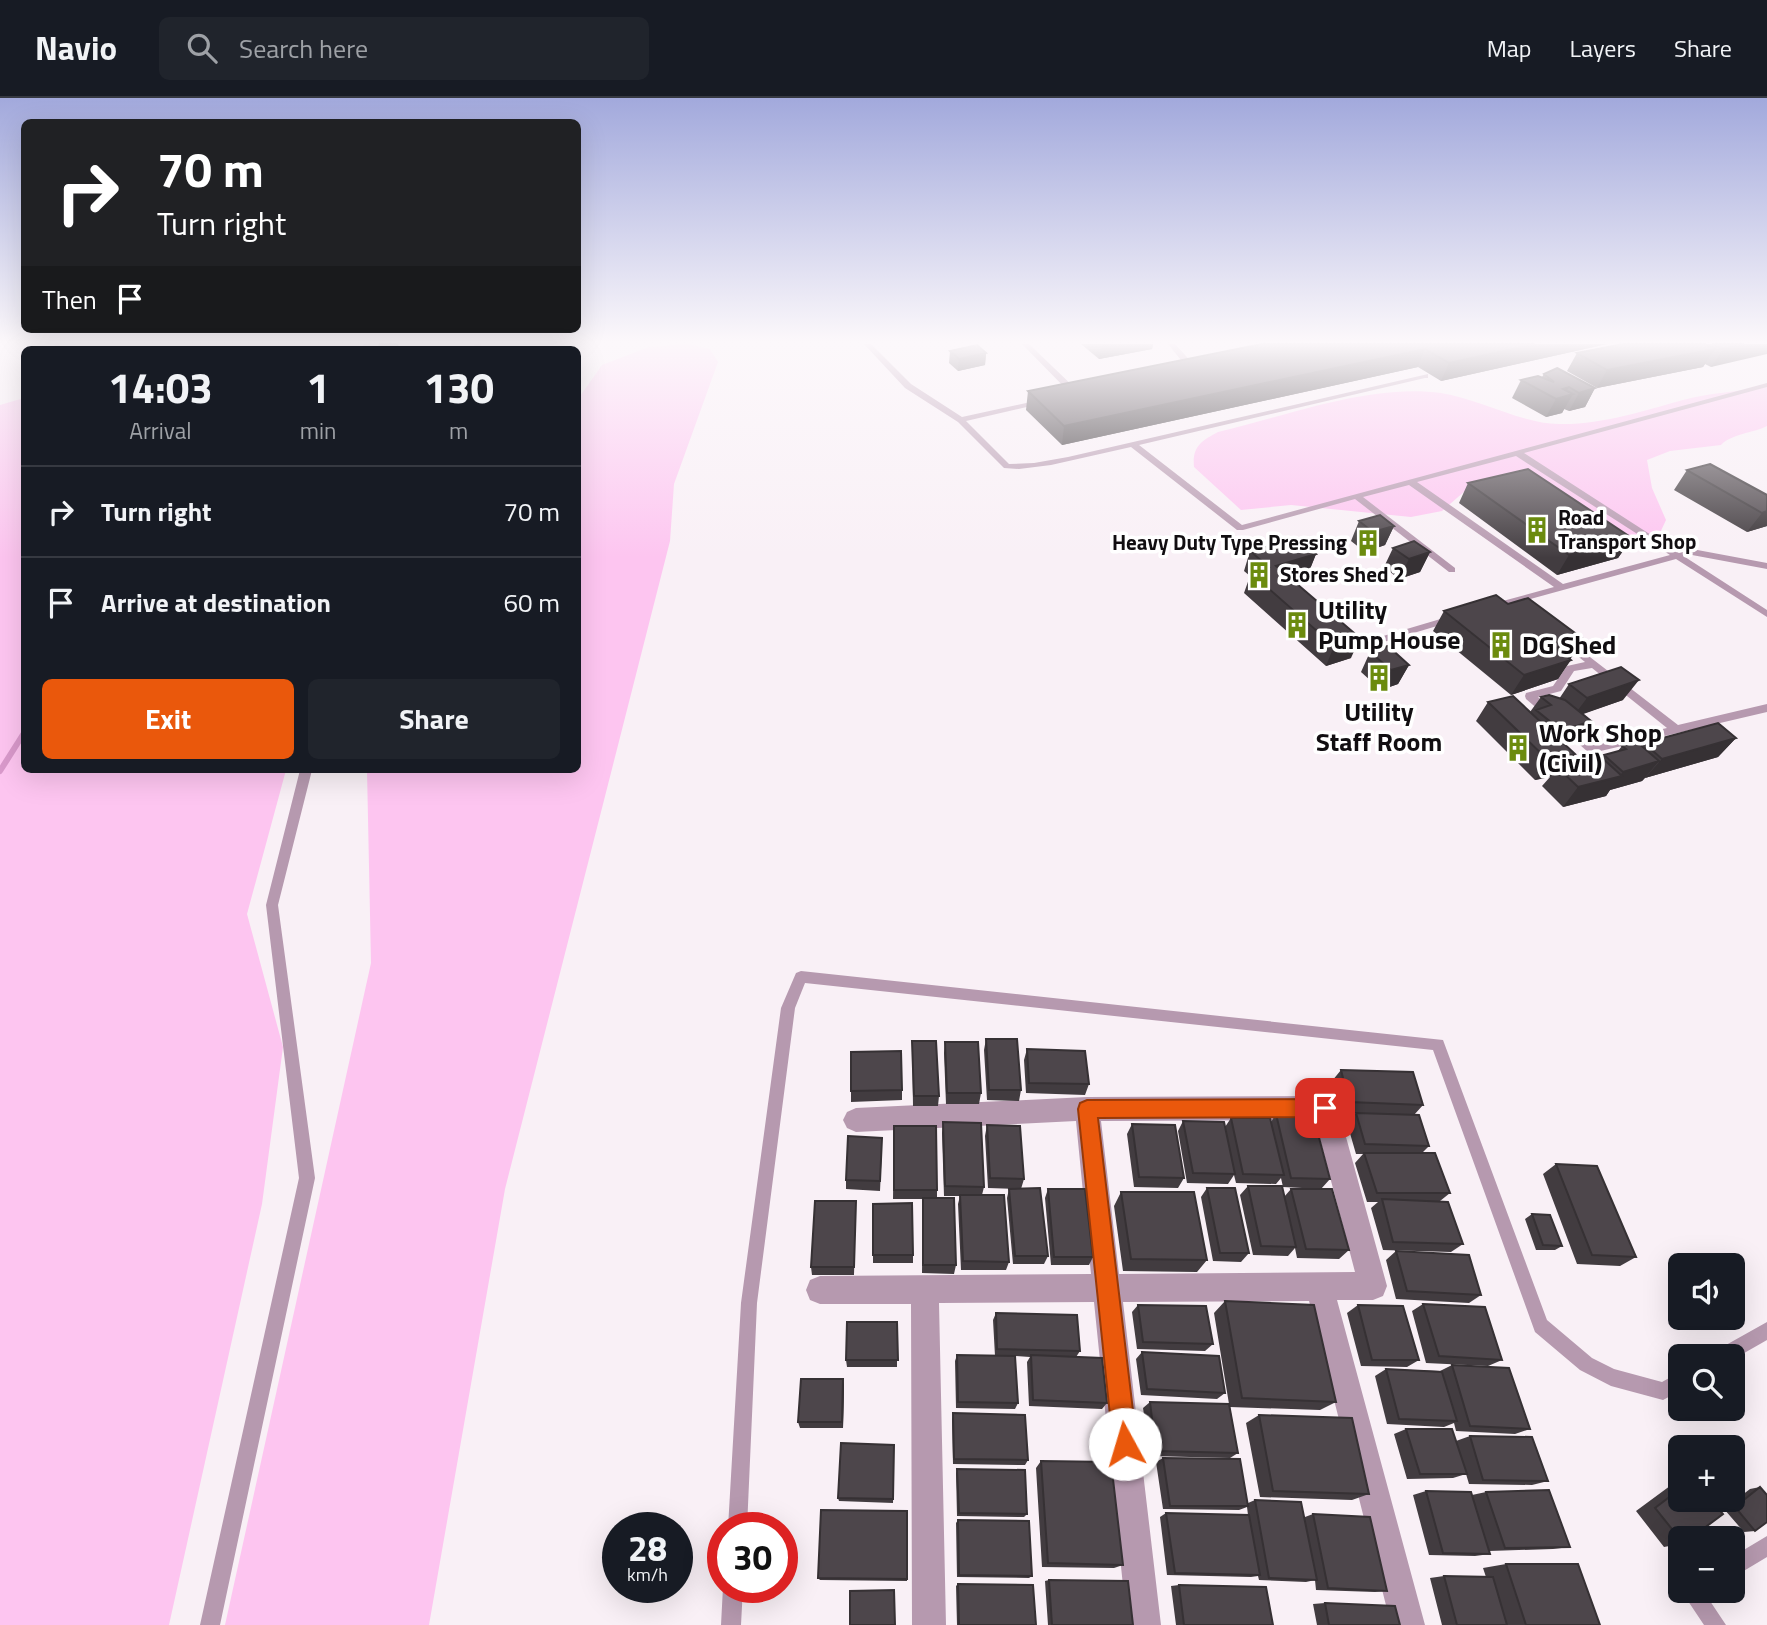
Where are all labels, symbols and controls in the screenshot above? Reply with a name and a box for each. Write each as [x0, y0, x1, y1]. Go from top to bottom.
search box [159, 17, 649, 80]
text: Navio [35, 23, 117, 73]
icon: search [183, 29, 221, 67]
text: Search here [239, 29, 368, 68]
text: Map [1487, 30, 1532, 66]
text: Layers [1570, 30, 1636, 66]
text: Share [1674, 30, 1732, 66]
text: 70 m [157, 131, 264, 206]
icon: right [42, 147, 133, 238]
text: Turn right [157, 199, 286, 247]
text: Then [42, 280, 97, 319]
icon: arrive [111, 280, 149, 318]
text: 14:03 [108, 355, 213, 419]
text: 1 [306, 355, 330, 419]
text: 130 [423, 355, 494, 419]
text: Arrival [129, 413, 192, 448]
text: min [300, 413, 336, 448]
text: m [449, 413, 468, 448]
text: Turn right [101, 492, 212, 531]
text: 70 m [503, 492, 560, 531]
icon: right [42, 493, 80, 531]
place label: Road Transport Shop [1558, 501, 1696, 557]
building icon: Road Transport Shop [1522, 515, 1552, 545]
place label: Heavy Duty Type Pressing [1112, 526, 1347, 558]
building icon: Heavy Duty Type Pressing [1353, 528, 1383, 558]
place label: Stores Shed 2 [1280, 558, 1405, 590]
building icon: Stores Shed 2 [1244, 560, 1274, 590]
text: Arrive at destination [101, 583, 331, 622]
text: 60 m [503, 583, 560, 622]
icon: arrive [42, 584, 80, 622]
place label: Utility Pump House [1318, 590, 1461, 659]
building icon: Utility Pump House [1282, 610, 1312, 640]
place label: DG Shed [1522, 625, 1616, 664]
building icon: DG Shed [1486, 630, 1516, 660]
building icon: Utility Staff Room [1364, 663, 1394, 693]
button: Exit [42, 679, 294, 759]
button: Share [308, 679, 560, 759]
place label: Utility Staff Room [1316, 692, 1442, 761]
place label: Work Shop (Civil) [1539, 713, 1662, 782]
building icon: Work Shop (Civil) [1503, 733, 1533, 763]
pin [1295, 1078, 1355, 1138]
icon: arrive [1306, 1089, 1344, 1127]
map controls [1668, 1253, 1745, 1603]
button: sound [1668, 1253, 1745, 1330]
button: search [1668, 1344, 1745, 1421]
position arrow [1088, 1407, 1162, 1481]
button: + [1668, 1435, 1745, 1512]
speed limit sign: 30 [707, 1512, 798, 1603]
text: 28 [628, 1521, 667, 1575]
button: − [1668, 1526, 1745, 1603]
text: km/h [627, 1561, 668, 1588]

